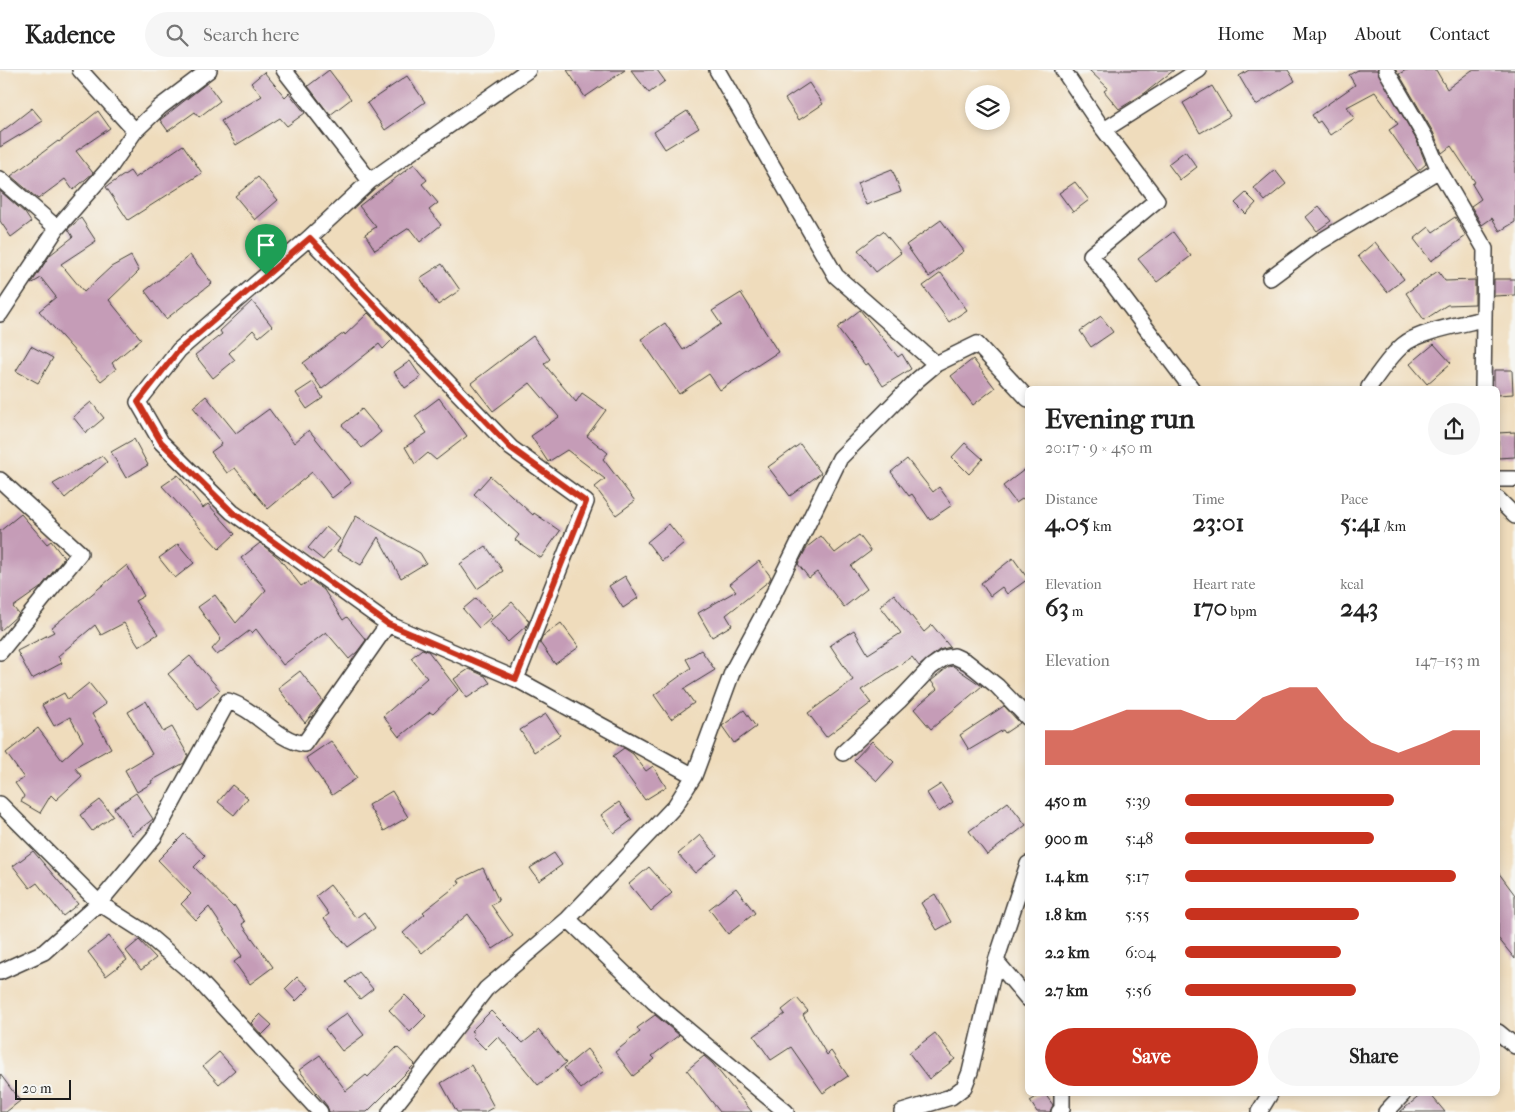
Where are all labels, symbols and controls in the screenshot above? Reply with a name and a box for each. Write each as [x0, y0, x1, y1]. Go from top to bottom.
search box [145, 12, 495, 57]
text: Kadence [25, 21, 115, 49]
icon: search [163, 21, 191, 49]
text: Search here [203, 24, 299, 46]
text: Home [1217, 24, 1264, 45]
text: Map [1292, 24, 1327, 45]
text: About [1355, 24, 1401, 45]
text: Contact [1429, 24, 1490, 45]
map controls [965, 85, 1010, 130]
button: layers [965, 85, 1010, 130]
pin [245, 224, 287, 275]
icon: arrive [252, 231, 280, 259]
text: Evening run [1045, 402, 1195, 435]
button: share [1428, 403, 1480, 455]
text: 20:17 · 9 × 450 m [1045, 438, 1152, 457]
text: Distance [1045, 491, 1098, 508]
text: Time [1193, 491, 1224, 508]
text: Pace [1340, 491, 1368, 508]
text: 4.05 [1045, 508, 1090, 537]
text: 23:01 [1193, 508, 1244, 537]
text: 5:41 [1340, 508, 1381, 537]
text: km [1090, 518, 1112, 535]
text: /km [1381, 518, 1406, 535]
text: Elevation [1045, 576, 1102, 593]
text: Heart rate [1193, 576, 1255, 593]
text: kcal [1340, 576, 1364, 593]
text: 63 [1045, 593, 1069, 622]
text: 170 [1193, 593, 1227, 622]
text: 243 [1340, 593, 1378, 622]
text: m [1069, 603, 1083, 620]
text: bpm [1227, 603, 1257, 620]
text: Elevation [1045, 651, 1110, 670]
text: 147–153 m [1415, 651, 1480, 670]
text: 450 m [1045, 791, 1086, 810]
text: 5:39 [1125, 791, 1151, 810]
text: 900 m [1045, 829, 1088, 848]
text: 5:48 [1125, 829, 1153, 848]
text: 1.4 km [1045, 867, 1089, 886]
text: 5:17 [1125, 867, 1149, 886]
text: 1.8 km [1045, 905, 1087, 924]
text: 5:55 [1125, 905, 1150, 924]
text: 2.2 km [1045, 943, 1090, 962]
text: 6:04 [1125, 943, 1156, 962]
text: 2.7 km [1045, 981, 1088, 1000]
text: 5:56 [1125, 981, 1151, 1000]
button: Save [1045, 1028, 1258, 1086]
button: Share [1268, 1028, 1480, 1086]
scale bar [15, 1077, 71, 1100]
text: 20 m [22, 1080, 52, 1097]

